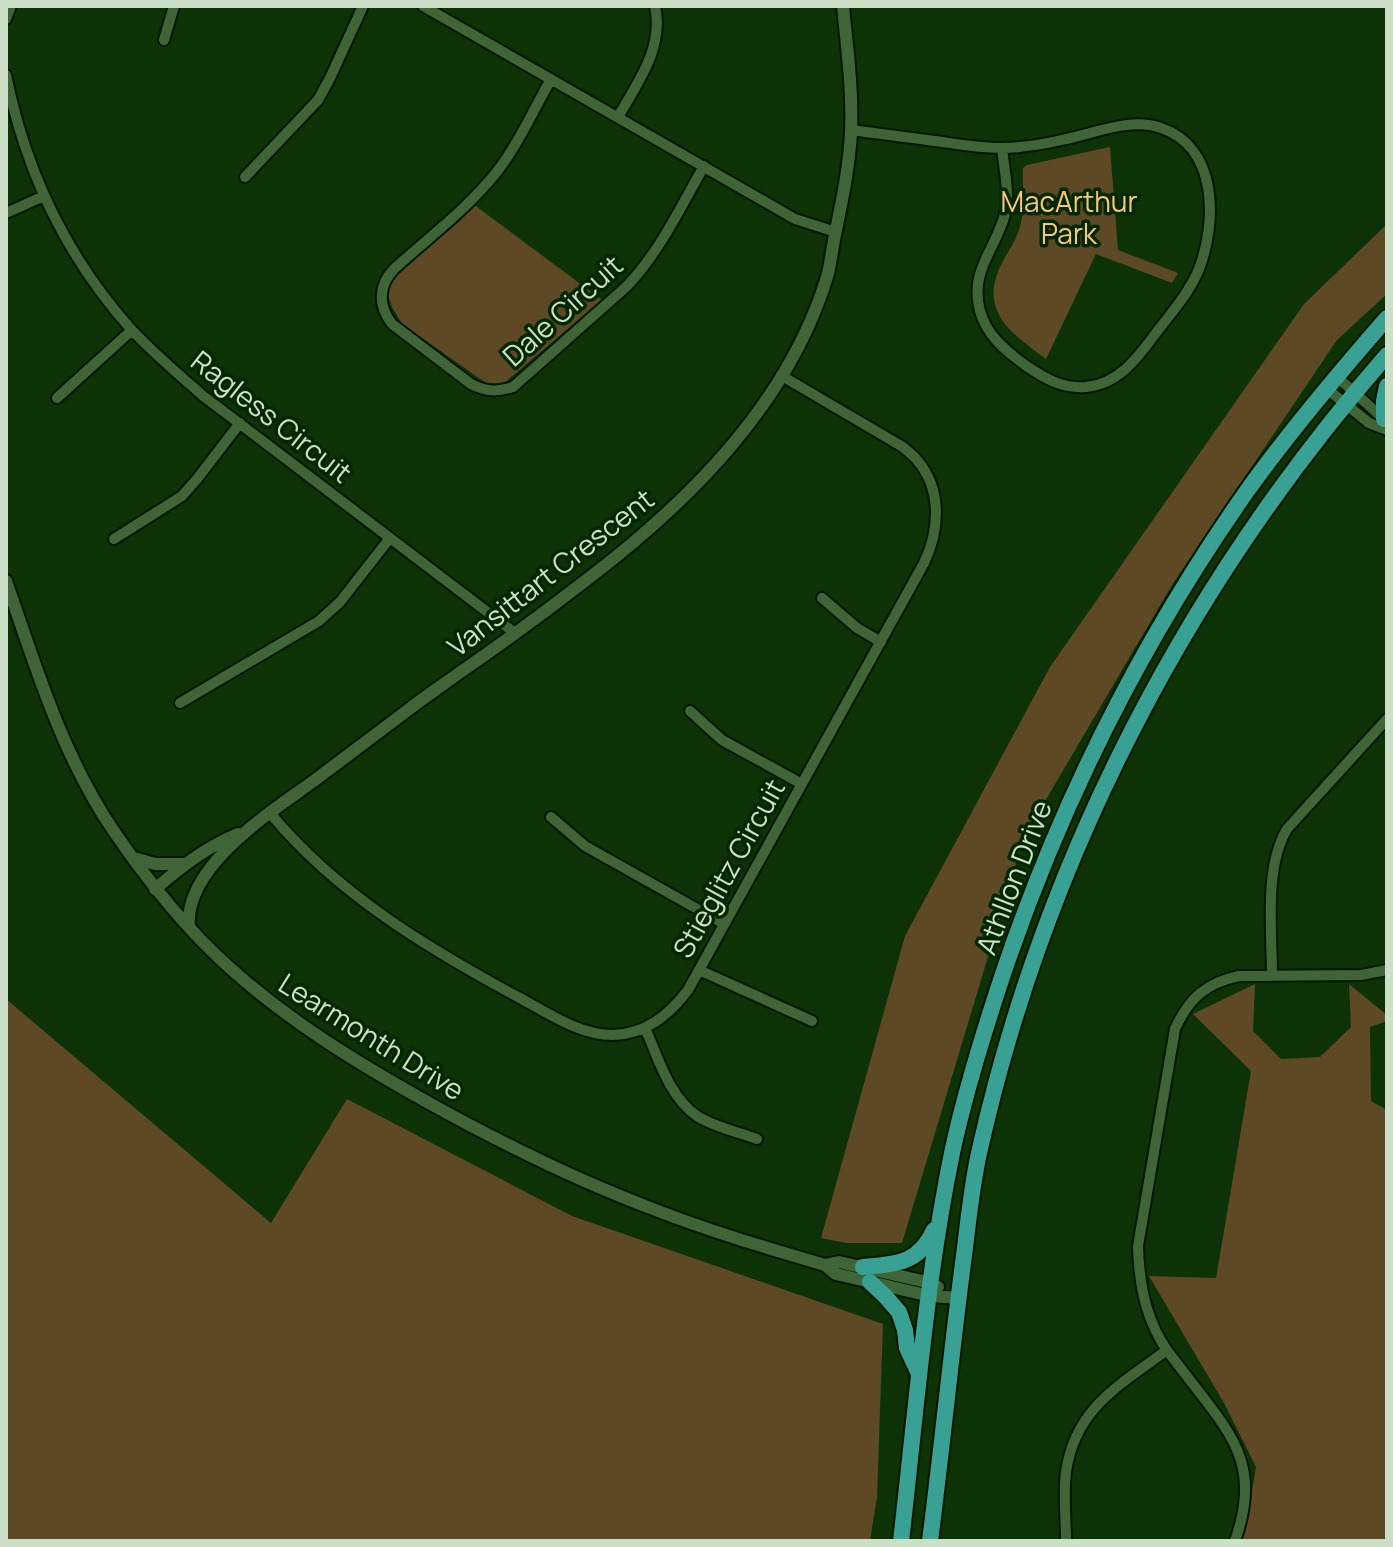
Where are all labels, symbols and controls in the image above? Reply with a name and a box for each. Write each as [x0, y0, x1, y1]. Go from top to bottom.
park label: MacArthur Park [1001, 182, 1138, 252]
street label: Dale Circuit [494, 246, 630, 374]
street label: Ragless Circuit [184, 341, 360, 491]
street label: Vansittart Crescent [439, 479, 661, 665]
street label: Stieglitz Circuit [663, 772, 793, 964]
street label: Athllon Drive [966, 794, 1060, 960]
street label: Learmonth Drive [272, 964, 472, 1108]

